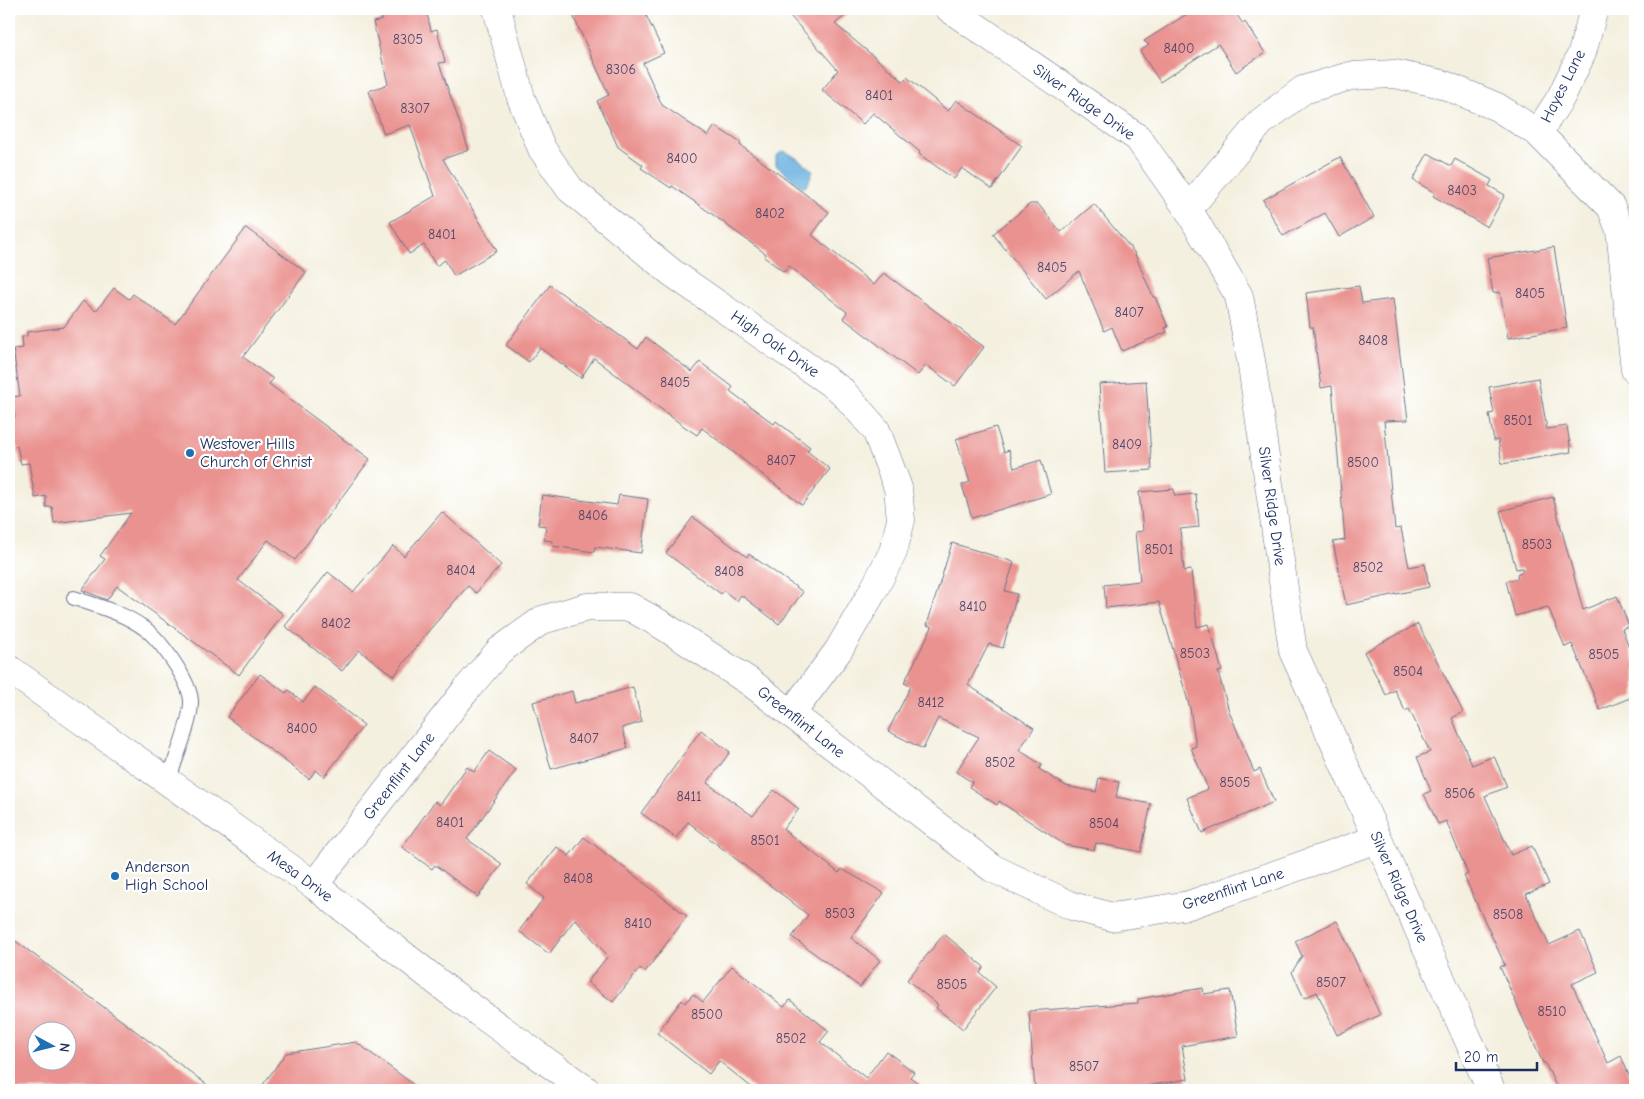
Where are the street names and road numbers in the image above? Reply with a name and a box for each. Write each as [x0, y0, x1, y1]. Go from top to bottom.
street label: Hayes Lane [1537, 46, 1589, 126]
street label: Silver Ridge Drive [1030, 60, 1138, 144]
street label: High Oak Drive [727, 307, 823, 381]
street label: Silver Ridge Drive [1255, 445, 1289, 567]
street label: Greenflint Lane [754, 682, 848, 762]
street label: Greenflint Lane [359, 729, 439, 823]
street label: Silver Ridge Drive [1366, 829, 1432, 945]
street label: Mesa Drive [264, 846, 336, 906]
street label: Greenflint Lane [1180, 864, 1286, 914]

